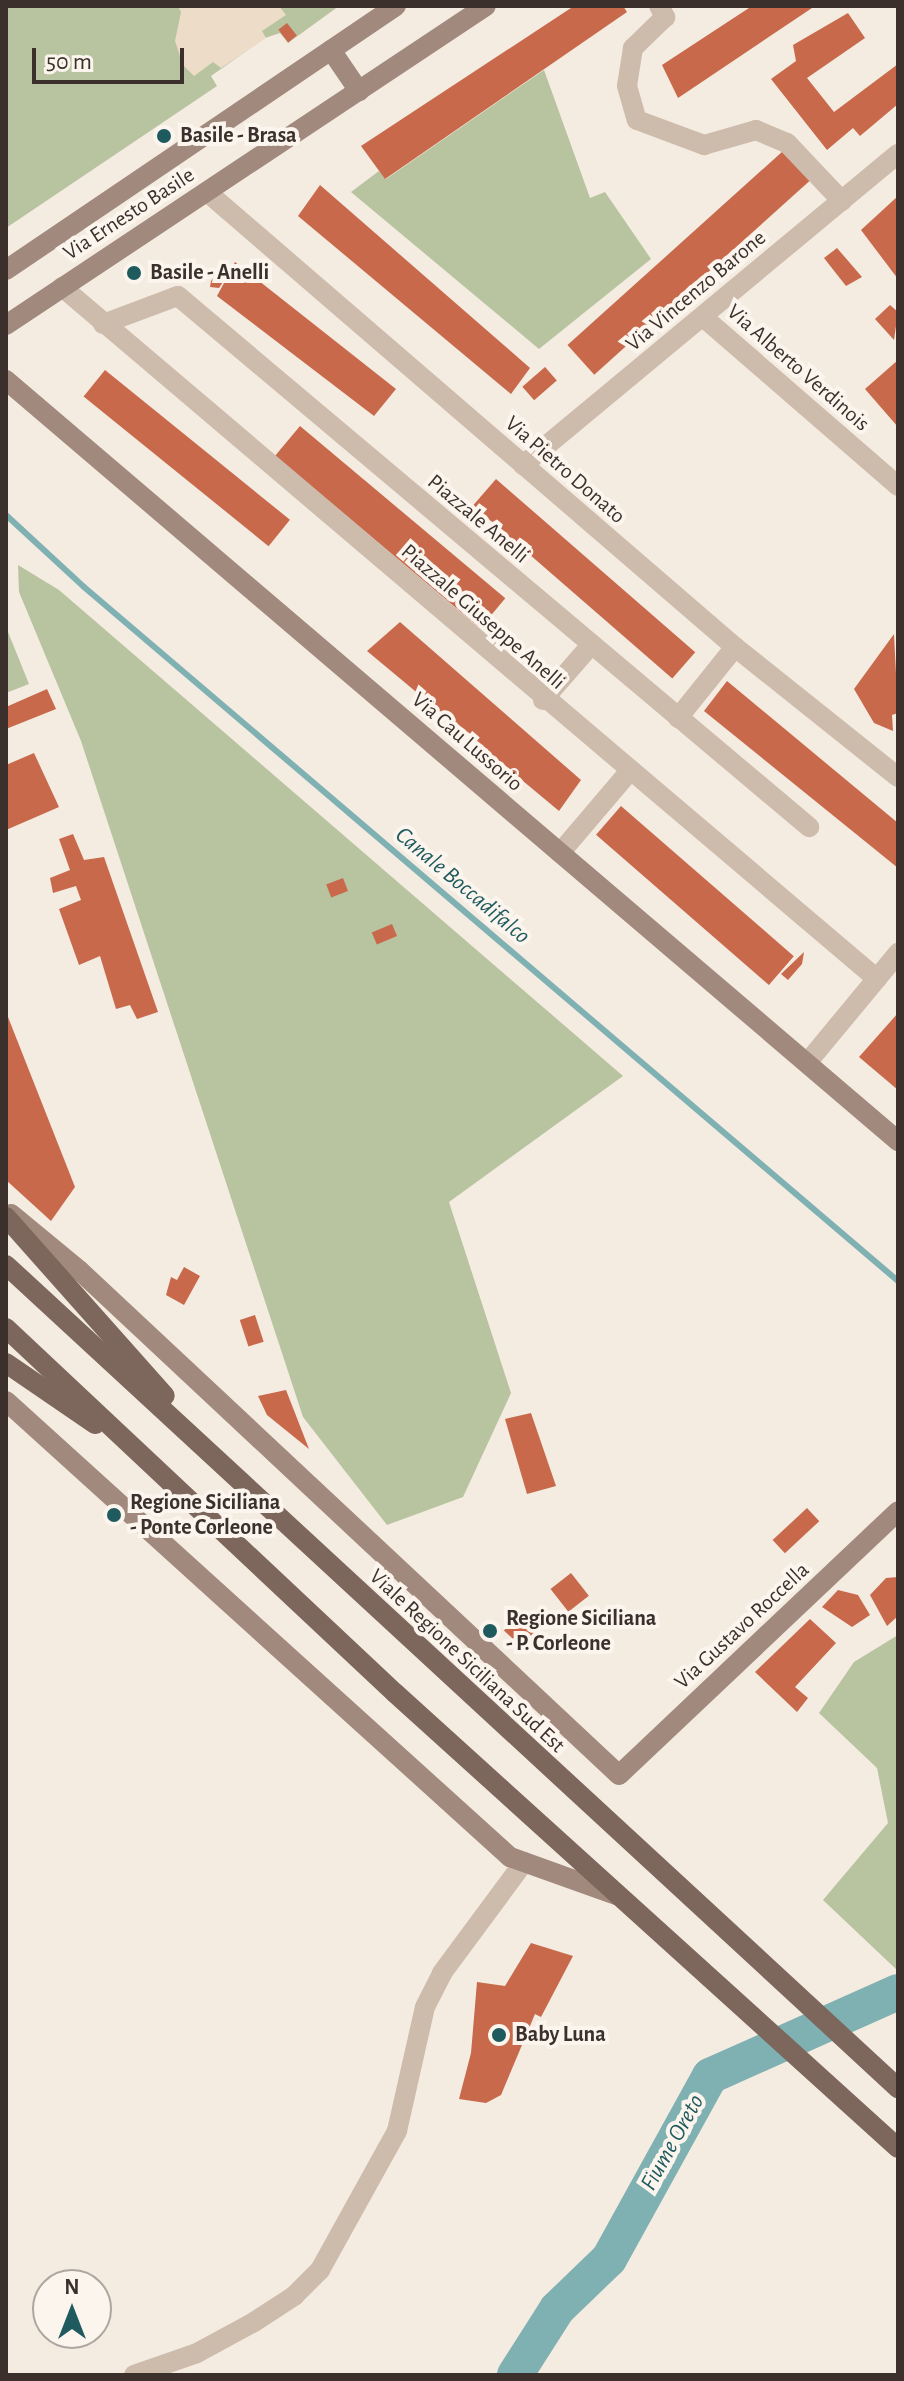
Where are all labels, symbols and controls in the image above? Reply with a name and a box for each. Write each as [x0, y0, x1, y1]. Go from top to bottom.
scale bar [36, 32, 188, 82]
text: 50 m [46, 50, 92, 74]
place label: Basile - Brasa [180, 123, 297, 149]
marker: Basile - Brasa [155, 127, 173, 145]
street label: Via Ernesto Basile [59, 162, 199, 266]
street label: Via Vincenzo Barone [621, 225, 771, 357]
place label: Basile - Anelli [150, 260, 269, 286]
marker: Basile - Anelli [125, 264, 143, 282]
street label: Via Alberto Verdinois [721, 299, 875, 437]
street label: Via Pietro Donato [499, 411, 631, 529]
street label: Piazzale Anelli [422, 469, 534, 569]
street label: Piazzale Giuseppe Anelli [396, 539, 570, 695]
street label: Via Cau Lussorio [406, 687, 528, 797]
water label: Canale Boccadifalco [389, 821, 535, 951]
place label: Regione Siciliana - Ponte Corleone [130, 1489, 280, 1540]
marker: Regione Siciliana - Ponte Corleone [105, 1506, 123, 1524]
street label: Via Gustavo Roccella [669, 1557, 815, 1695]
street label: Viale Regione Siciliana Sud Est [364, 1563, 570, 1759]
place label: Regione Siciliana - P. Corleone [506, 1605, 656, 1656]
marker: Regione Siciliana - P. Corleone [481, 1622, 499, 1640]
place label: Baby Luna [515, 2022, 606, 2048]
marker: Baby Luna [490, 2026, 508, 2044]
water label: Fiume Oreto [635, 2090, 711, 2196]
north arrow [32, 2269, 112, 2349]
text: N [64, 2276, 80, 2298]

